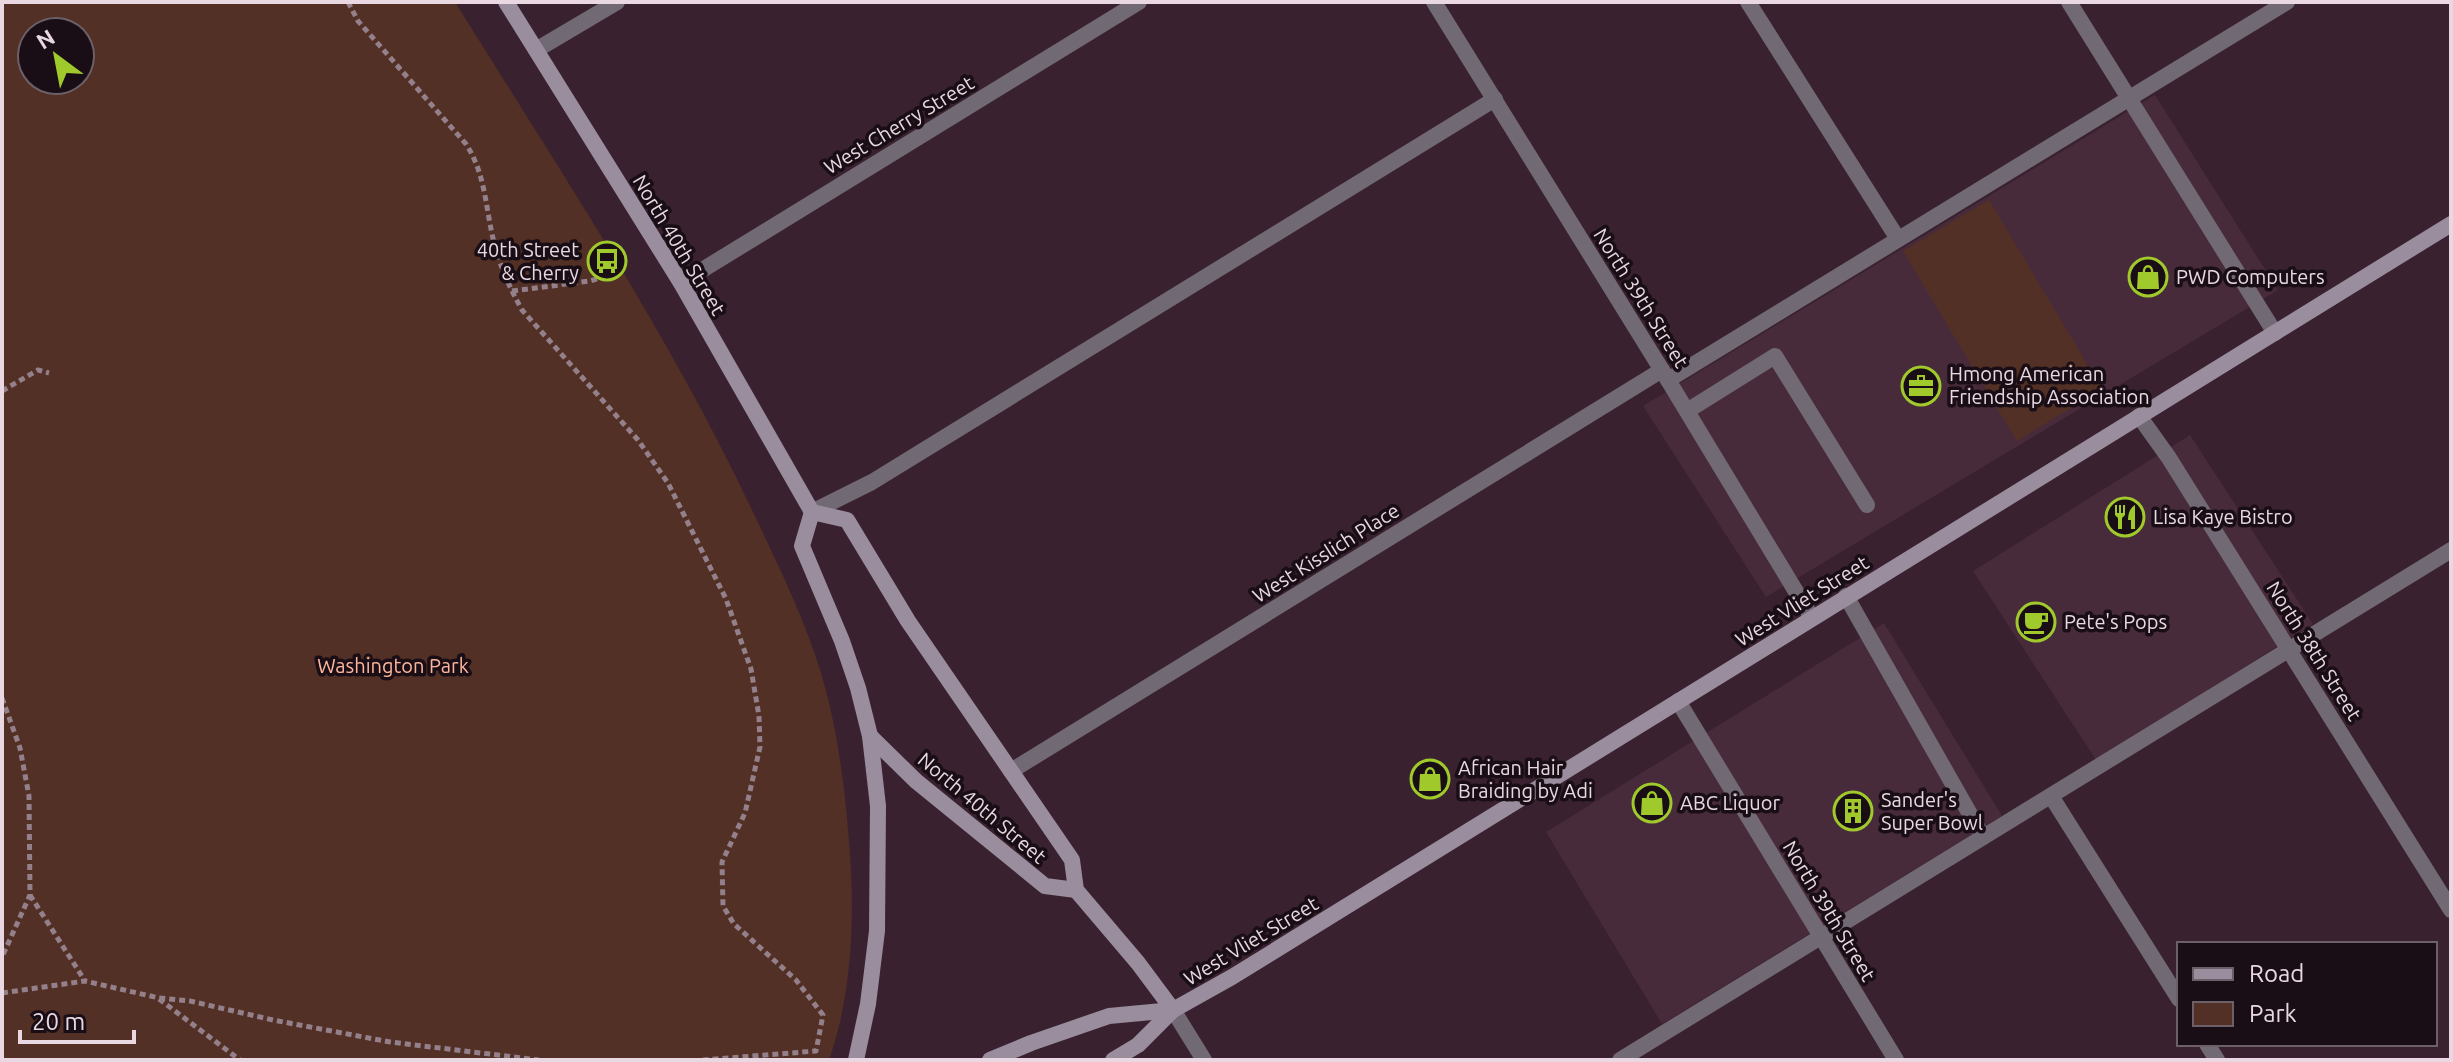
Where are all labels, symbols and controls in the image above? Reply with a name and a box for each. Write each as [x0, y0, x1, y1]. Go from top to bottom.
north arrow [16, 16, 96, 96]
text: N [32, 24, 59, 54]
street label: West Cherry Street [820, 71, 978, 178]
street label: North 40th Street [628, 170, 730, 319]
street label: North 39th Street [1589, 224, 1694, 372]
place label: 40th Street & Cherry [477, 238, 579, 284]
bus stop icon: 40th Street & Cherry [586, 240, 628, 282]
shop icon: PWD Computers [2127, 256, 2169, 298]
place label: PWD Computers [2176, 265, 2325, 288]
place label: Hmong American Friendship Association [1949, 362, 2150, 408]
office icon: Hmong American Friendship Association [1900, 365, 1942, 407]
restaurant icon: Lisa Kaye Bistro [2104, 496, 2146, 538]
street label: West Kisslich Place [1248, 498, 1403, 607]
place label: Lisa Kaye Bistro [2153, 505, 2293, 528]
street label: West Vliet Street [1731, 550, 1873, 651]
street label: North 38th Street [2262, 577, 2367, 725]
cafe icon: Pete's Pops [2015, 601, 2057, 643]
place label: Pete's Pops [2064, 610, 2167, 633]
park label: Washington Park [317, 654, 469, 677]
street label: North 40th Street [914, 747, 1051, 868]
place label: African Hair Braiding by Adi [1458, 756, 1593, 802]
shop icon: African Hair Braiding by Adi [1409, 758, 1451, 800]
shop icon: ABC Liquor [1631, 782, 1673, 824]
place label: Sander's Super Bowl [1881, 788, 1983, 834]
building icon: Sander's Super Bowl [1832, 790, 1874, 832]
place label: ABC Liquor [1680, 791, 1780, 814]
street label: North 39th Street [1778, 836, 1880, 985]
street label: West Vliet Street [1179, 891, 1322, 990]
legend [2177, 942, 2437, 1046]
text: Road [2249, 960, 2304, 987]
scale bar [20, 994, 134, 1044]
text: Park [2249, 1000, 2297, 1027]
text: 20 m [32, 1008, 85, 1035]

